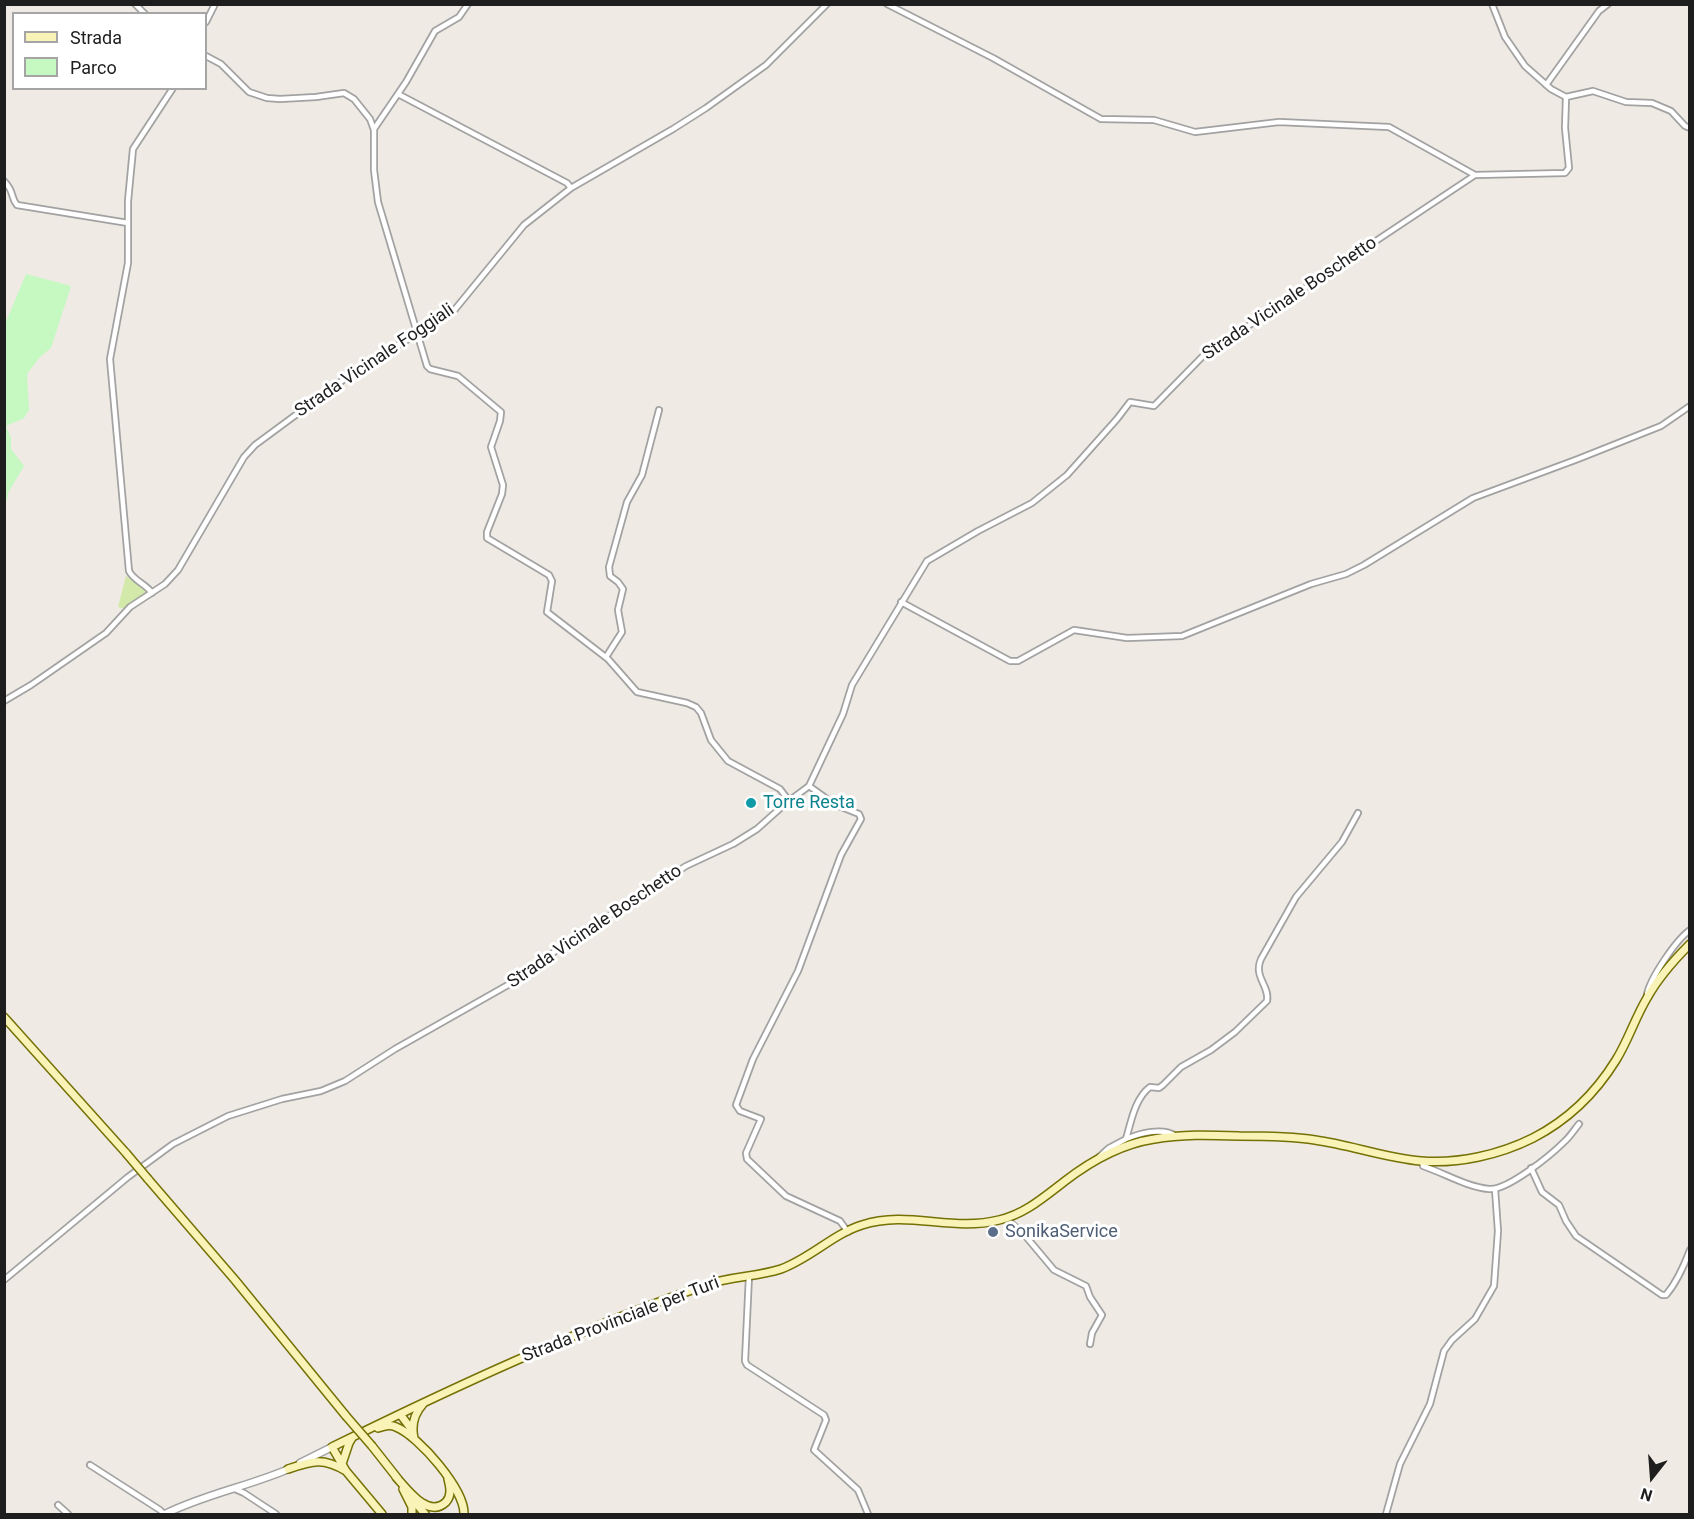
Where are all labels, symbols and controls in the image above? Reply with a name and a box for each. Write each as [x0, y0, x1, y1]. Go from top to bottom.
legend [12, 12, 207, 90]
text: Strada [70, 27, 122, 48]
text: Parco [70, 57, 117, 78]
street label: Strada Vicinale Boschetto [1199, 233, 1381, 365]
street label: Strada Vicinale Foggiali [291, 300, 459, 422]
place label: Torre Resta [763, 792, 855, 814]
marker: Torre Resta [744, 796, 758, 810]
street label: Strada Vicinale Boschetto [504, 861, 686, 993]
place label: SonikaService [1005, 1221, 1118, 1243]
marker: SonikaService [986, 1225, 1000, 1239]
street label: Strada Provinciale per Turi [519, 1272, 723, 1368]
north arrow [1622, 1447, 1682, 1507]
text: N [1638, 1484, 1655, 1505]

